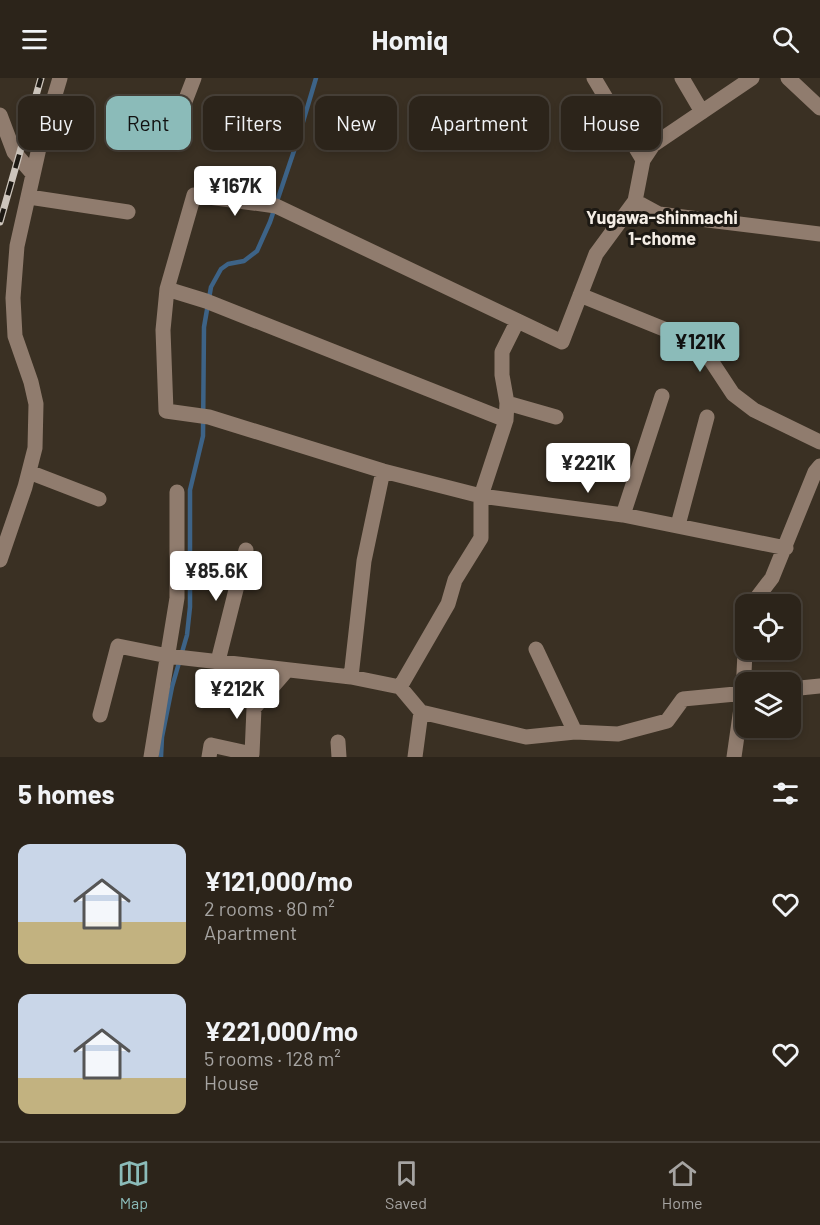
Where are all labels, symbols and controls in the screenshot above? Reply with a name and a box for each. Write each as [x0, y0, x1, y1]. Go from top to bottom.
icon: menu [18, 23, 51, 56]
text: Homiq [372, 23, 448, 55]
icon: search [769, 23, 802, 56]
chip: Buy [18, 96, 94, 150]
chip: Rent [106, 96, 191, 150]
chip: Filters [203, 96, 303, 150]
chip: New [315, 96, 397, 150]
chip: Apartment [409, 96, 549, 150]
chip: House [561, 96, 661, 150]
pin: ¥167K [193, 166, 277, 217]
text: ¥167K [208, 173, 262, 197]
district label: Yugawa-shinmachi 1-chome [586, 206, 738, 249]
pin: ¥121K [658, 322, 742, 373]
text: ¥121K [674, 329, 726, 353]
pin: ¥221K [546, 443, 630, 494]
text: ¥221K [560, 450, 616, 474]
pin: ¥85.6K [167, 551, 265, 602]
text: ¥85.6K [184, 558, 248, 582]
map controls [735, 594, 801, 738]
button: locate [735, 594, 801, 660]
pin: ¥212K [195, 669, 279, 720]
button: layers [735, 672, 801, 738]
text: ¥212K [209, 676, 265, 700]
icon: filters [769, 777, 802, 810]
text: 5 homes [18, 778, 115, 809]
text: ¥121,000/mo [204, 865, 353, 896]
icon: home [66, 868, 138, 940]
icon: heart [769, 888, 802, 921]
text: 2 rooms · 80 m² [204, 896, 335, 920]
text: Apartment [204, 920, 297, 944]
text: ¥221,000/mo [204, 1015, 358, 1046]
icon: home [66, 1018, 138, 1090]
icon: heart [769, 1038, 802, 1071]
text: 5 rooms · 128 m² [204, 1046, 341, 1070]
text: House [204, 1070, 259, 1094]
tab: Map [117, 1157, 150, 1212]
tab: Saved [385, 1157, 427, 1212]
tab: Home [662, 1157, 703, 1212]

